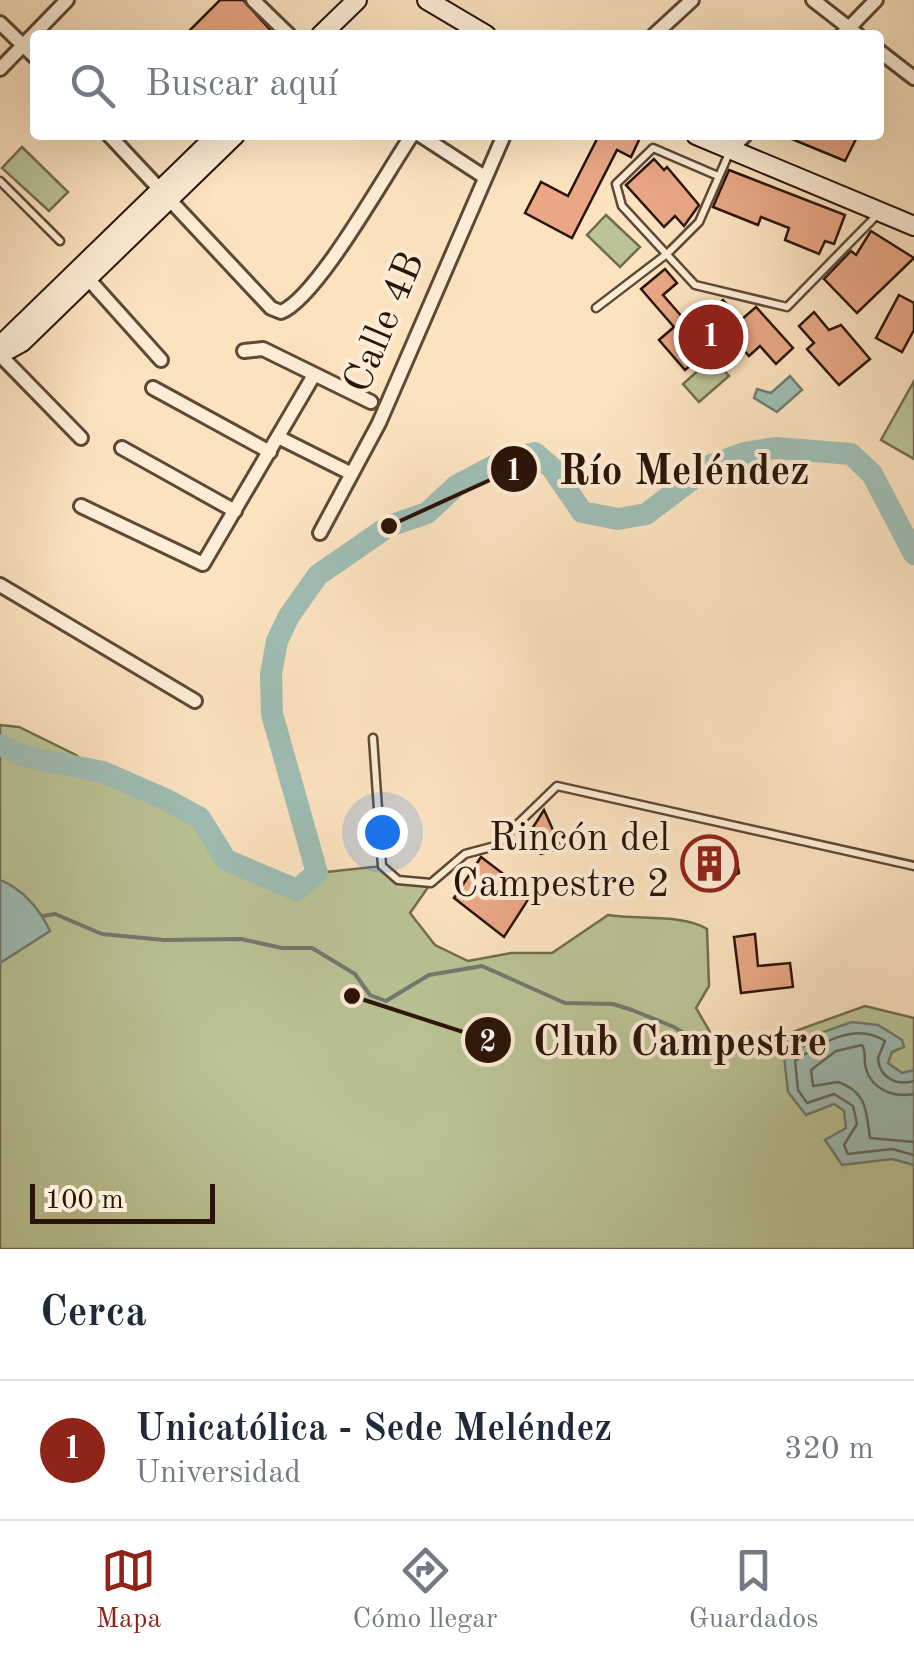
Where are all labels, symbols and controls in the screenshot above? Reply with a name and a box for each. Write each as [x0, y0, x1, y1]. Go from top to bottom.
search box [30, 30, 884, 140]
icon: search [65, 58, 120, 113]
text: Buscar aquí [145, 66, 338, 104]
street label: Calle 4B [339, 247, 433, 399]
pin: 1 [678, 300, 744, 374]
callout: Río Meléndez [489, 433, 830, 505]
text: Río Meléndez [558, 452, 810, 494]
text: 1 [505, 457, 523, 487]
your location [357, 807, 408, 858]
place label: Rincón del Campestre 2 [452, 820, 670, 906]
building icon: Rincón del Campestre 2 [679, 833, 739, 893]
callout: Club Campestre [463, 1004, 847, 1076]
text: Club Campestre [533, 1023, 827, 1065]
text: 2 [479, 1028, 497, 1058]
scale bar [30, 1179, 215, 1224]
text: 100 m [45, 1187, 124, 1215]
text: Cerca [40, 1293, 147, 1335]
text: Unicatólica - Sede Meléndez [135, 1411, 612, 1449]
text: 1 [63, 1434, 82, 1466]
text: 320 m [784, 1434, 874, 1466]
text: Universidad [135, 1458, 301, 1490]
tab: Mapa [96, 1543, 161, 1638]
tab: Cómo llegar [353, 1543, 498, 1638]
tab: Guardados [689, 1543, 818, 1638]

